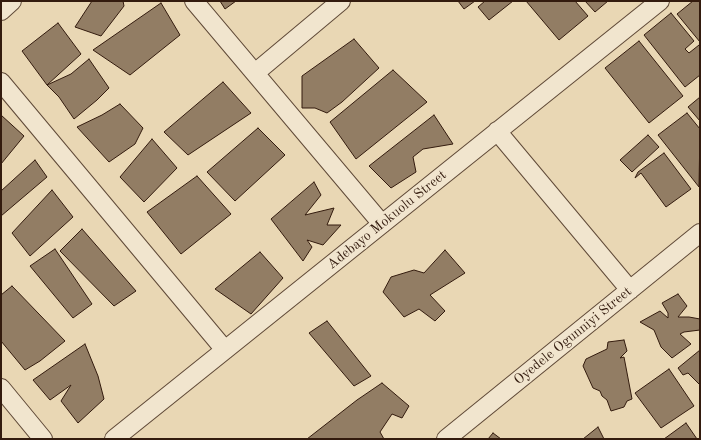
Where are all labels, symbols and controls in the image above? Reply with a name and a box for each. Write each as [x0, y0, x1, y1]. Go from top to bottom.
street label: Adebayo Mokuolu Street [324, 167, 450, 273]
street label: Oyedele Ogunniyi Street [511, 283, 635, 389]

